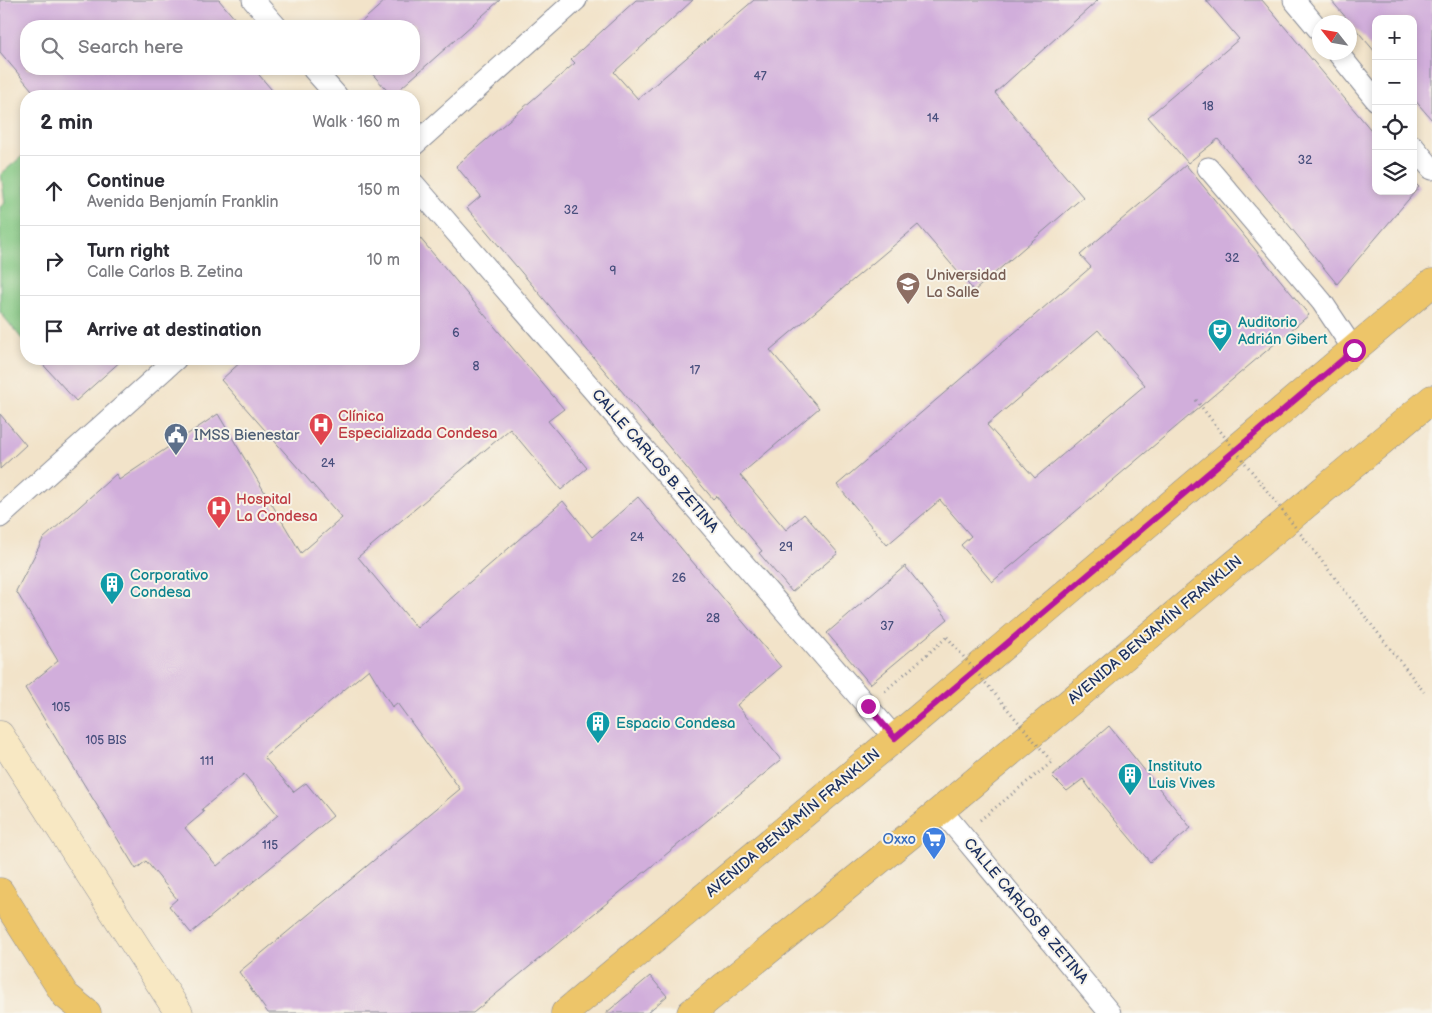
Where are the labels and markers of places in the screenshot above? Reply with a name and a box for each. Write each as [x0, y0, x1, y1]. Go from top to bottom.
place label: Universidad La Salle [926, 266, 1006, 302]
school or university icon: Universidad La Salle [895, 271, 921, 305]
place label: Auditorio Adrián Gibert [1238, 313, 1328, 349]
theatre icon: Auditorio Adrián Gibert [1207, 318, 1233, 352]
place label: Clínica Especializada Condesa [338, 407, 497, 443]
hospital icon: Clínica Especializada Condesa [308, 412, 334, 446]
public building icon: IMSS Bienestar [163, 422, 189, 456]
place label: IMSS Bienestar [194, 426, 300, 445]
place label: Hospital La Condesa [236, 490, 318, 526]
hospital icon: Hospital La Condesa [206, 495, 232, 529]
place label: Corporativo Condesa [130, 566, 209, 602]
building icon: Corporativo Condesa [99, 571, 125, 605]
building icon: Espacio Condesa [585, 710, 611, 744]
place label: Espacio Condesa [616, 714, 736, 733]
place label: Instituto Luis Vives [1148, 757, 1216, 793]
building icon: Instituto Luis Vives [1117, 762, 1143, 796]
supermarket icon: Oxxo [921, 826, 947, 860]
place label: Oxxo [882, 830, 916, 849]

